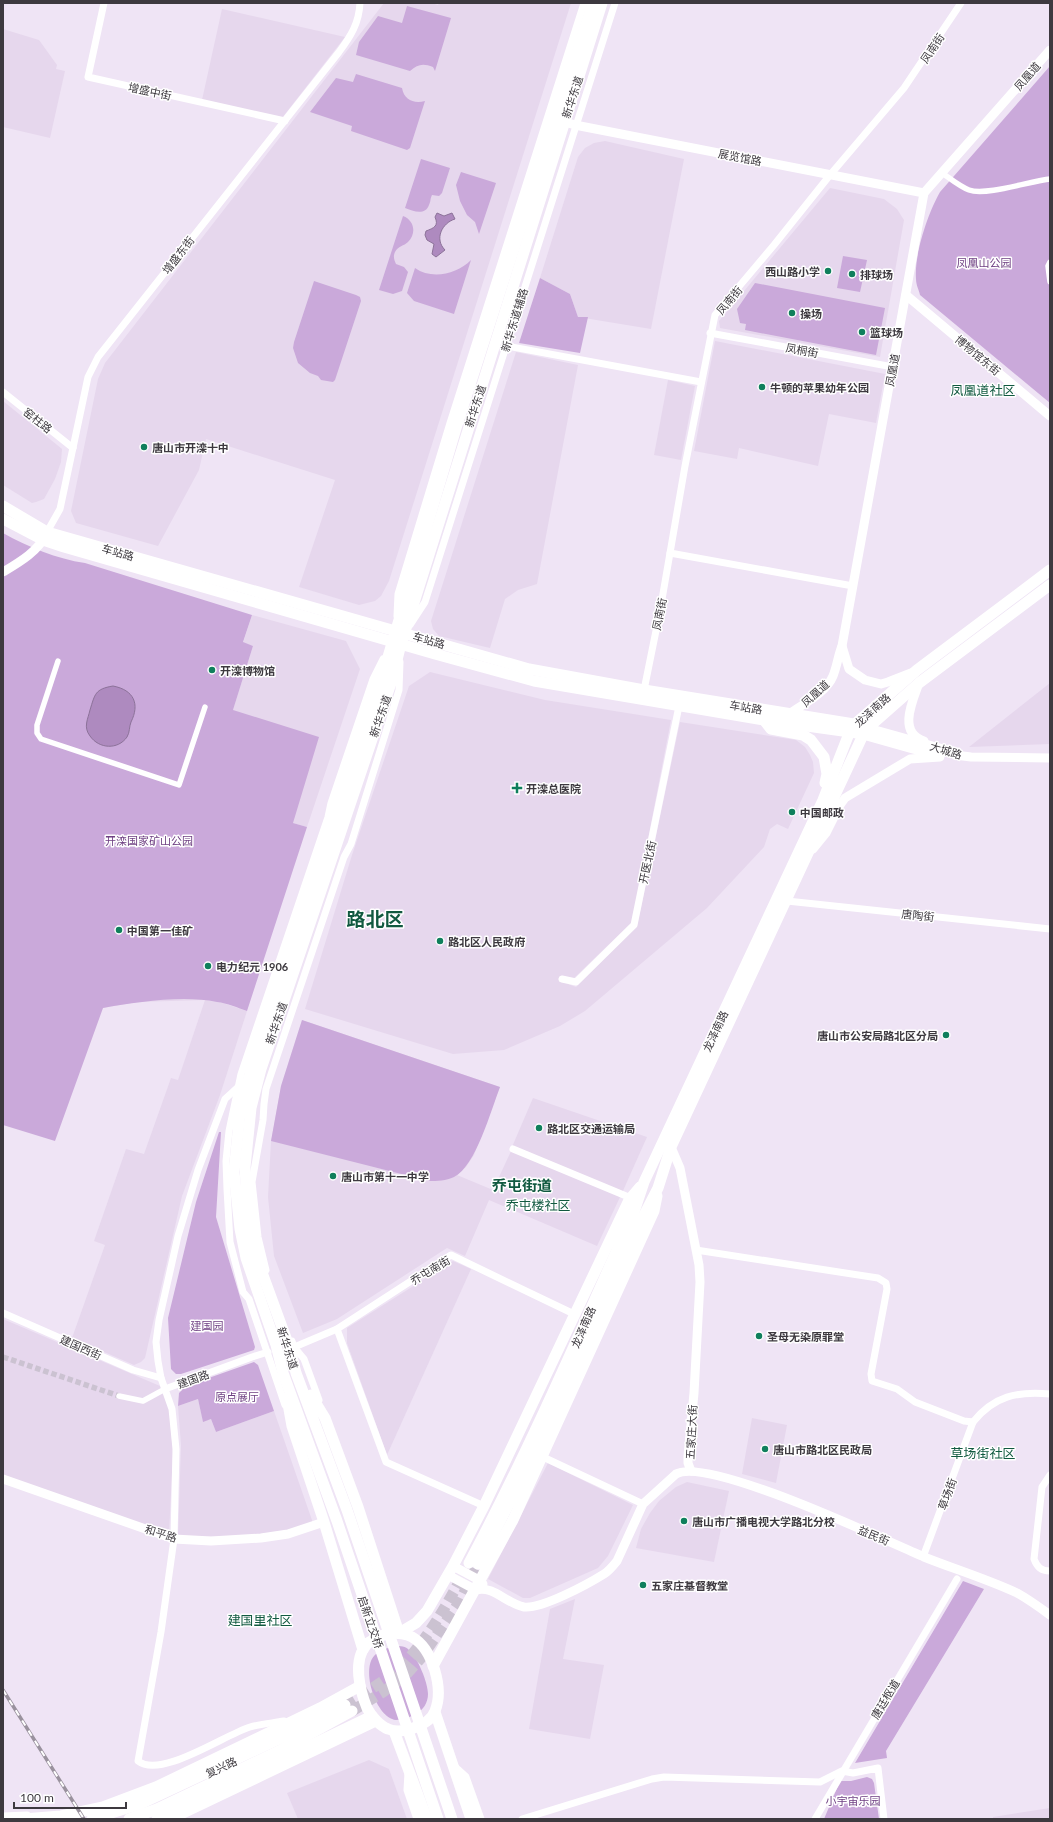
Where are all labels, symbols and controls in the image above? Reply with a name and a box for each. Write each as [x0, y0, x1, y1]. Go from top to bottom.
street label: 凤南街 [917, 31, 947, 65]
street label: 凤凰道 [1011, 59, 1043, 93]
street label: 新华东道 [559, 74, 585, 120]
street label: 增盛中街 [127, 80, 173, 102]
street label: 展览馆路 [717, 146, 763, 168]
street label: 增盛东街 [159, 234, 197, 276]
park label: 凤凰山公园 [957, 256, 1012, 269]
place label: 西山路小学 [765, 265, 820, 278]
marker: 西山路小学 [823, 266, 833, 276]
place label: 排球场 [860, 268, 893, 281]
marker: 排球场 [847, 269, 857, 279]
street label: 凤南街 [713, 283, 745, 317]
street label: 新华东道辅路 [498, 287, 530, 353]
place label: 操场 [800, 307, 822, 320]
marker: 操场 [787, 308, 797, 318]
place label: 篮球场 [870, 326, 903, 339]
marker: 篮球场 [857, 327, 867, 337]
street label: 博物馆东街 [953, 332, 1003, 378]
street label: 凤桐街 [785, 341, 819, 359]
street label: 凤凰道 [883, 353, 901, 387]
place label: 牛顿的苹果幼年公园 [770, 381, 869, 394]
marker: 牛顿的苹果幼年公园 [757, 382, 767, 392]
district label: 凤凰道社区 [950, 382, 1016, 398]
street label: 新华东道 [462, 383, 488, 429]
street label: 窑柱路 [21, 405, 55, 435]
place label: 唐山市开滦十中 [152, 441, 229, 454]
marker: 唐山市开滦十中 [139, 442, 149, 452]
street label: 车站路 [100, 541, 136, 563]
street label: 凤南街 [649, 597, 669, 631]
street label: 车站路 [411, 629, 447, 651]
place label: 开滦博物馆 [220, 664, 275, 677]
marker: 开滦博物馆 [207, 665, 217, 675]
street label: 凤凰道 [798, 677, 832, 709]
street label: 龙泽南路 [851, 690, 893, 730]
street label: 新华东道 [367, 693, 393, 739]
street label: 车站路 [729, 698, 763, 716]
street label: 大城路 [928, 739, 964, 761]
marker: 开滦总医院 [511, 782, 523, 794]
place label: 开滦总医院 [526, 782, 581, 795]
place label: 中国邮政 [800, 806, 844, 819]
marker: 中国邮政 [787, 807, 797, 817]
park label: 开滦国家矿山公园 [105, 834, 193, 847]
street label: 开医北街 [636, 839, 658, 885]
district label: 路北区 [346, 907, 404, 930]
street label: 唐陶街 [901, 907, 935, 923]
place label: 中国第一佳矿 [127, 924, 193, 937]
marker: 中国第一佳矿 [114, 925, 124, 935]
place label: 路北区人民政府 [448, 935, 525, 948]
marker: 路北区人民政府 [435, 936, 445, 946]
place label: 电力纪元 1906 [216, 960, 289, 973]
marker: 电力纪元 1906 [203, 961, 213, 971]
street label: 新华东道 [263, 1000, 289, 1046]
street label: 龙泽南路 [700, 1008, 730, 1054]
place label: 唐山市公安局路北区分局 [817, 1029, 938, 1042]
marker: 唐山市公安局路北区分局 [941, 1030, 951, 1040]
place label: 路北区交通运输局 [547, 1122, 635, 1135]
marker: 路北区交通运输局 [534, 1123, 544, 1133]
place label: 唐山市第十一中学 [341, 1170, 429, 1183]
marker: 唐山市第十一中学 [328, 1171, 338, 1181]
district label: 乔屯街道 [492, 1176, 552, 1194]
district label: 乔屯楼社区 [505, 1197, 571, 1213]
street label: 乔屯南街 [408, 1253, 452, 1287]
street label: 龙泽南路 [568, 1304, 598, 1350]
park label: 建国园 [191, 1319, 224, 1332]
street label: 新华东道 [275, 1325, 301, 1371]
place label: 圣母无染原罪堂 [767, 1330, 844, 1343]
marker: 圣母无染原罪堂 [754, 1331, 764, 1341]
street label: 建国西街 [58, 1332, 104, 1362]
street label: 建国路 [175, 1367, 211, 1391]
park label: 原点展厅 [215, 1390, 259, 1403]
street label: 五家庄大街 [683, 1404, 699, 1460]
place label: 唐山市路北区民政局 [773, 1443, 872, 1456]
marker: 唐山市路北区民政局 [760, 1444, 770, 1454]
district label: 草场街社区 [950, 1445, 1016, 1461]
street label: 草场街 [935, 1476, 959, 1512]
place label: 唐山市广播电视大学路北分校 [692, 1515, 835, 1528]
marker: 唐山市广播电视大学路北分校 [679, 1516, 689, 1526]
street label: 和平路 [143, 1522, 179, 1544]
street label: 益民街 [856, 1523, 892, 1547]
place label: 五家庄基督教堂 [651, 1579, 728, 1592]
marker: 五家庄基督教堂 [638, 1580, 648, 1590]
street label: 启新立交桥 [356, 1594, 386, 1650]
district label: 建国里社区 [227, 1612, 293, 1628]
street label: 唐廷枢道 [868, 1677, 902, 1721]
street label: 复兴路 [203, 1754, 239, 1780]
scale bar [14, 1784, 126, 1810]
text: 100 m [20, 1790, 54, 1805]
park label: 小宇宙乐园 [826, 1794, 881, 1807]

